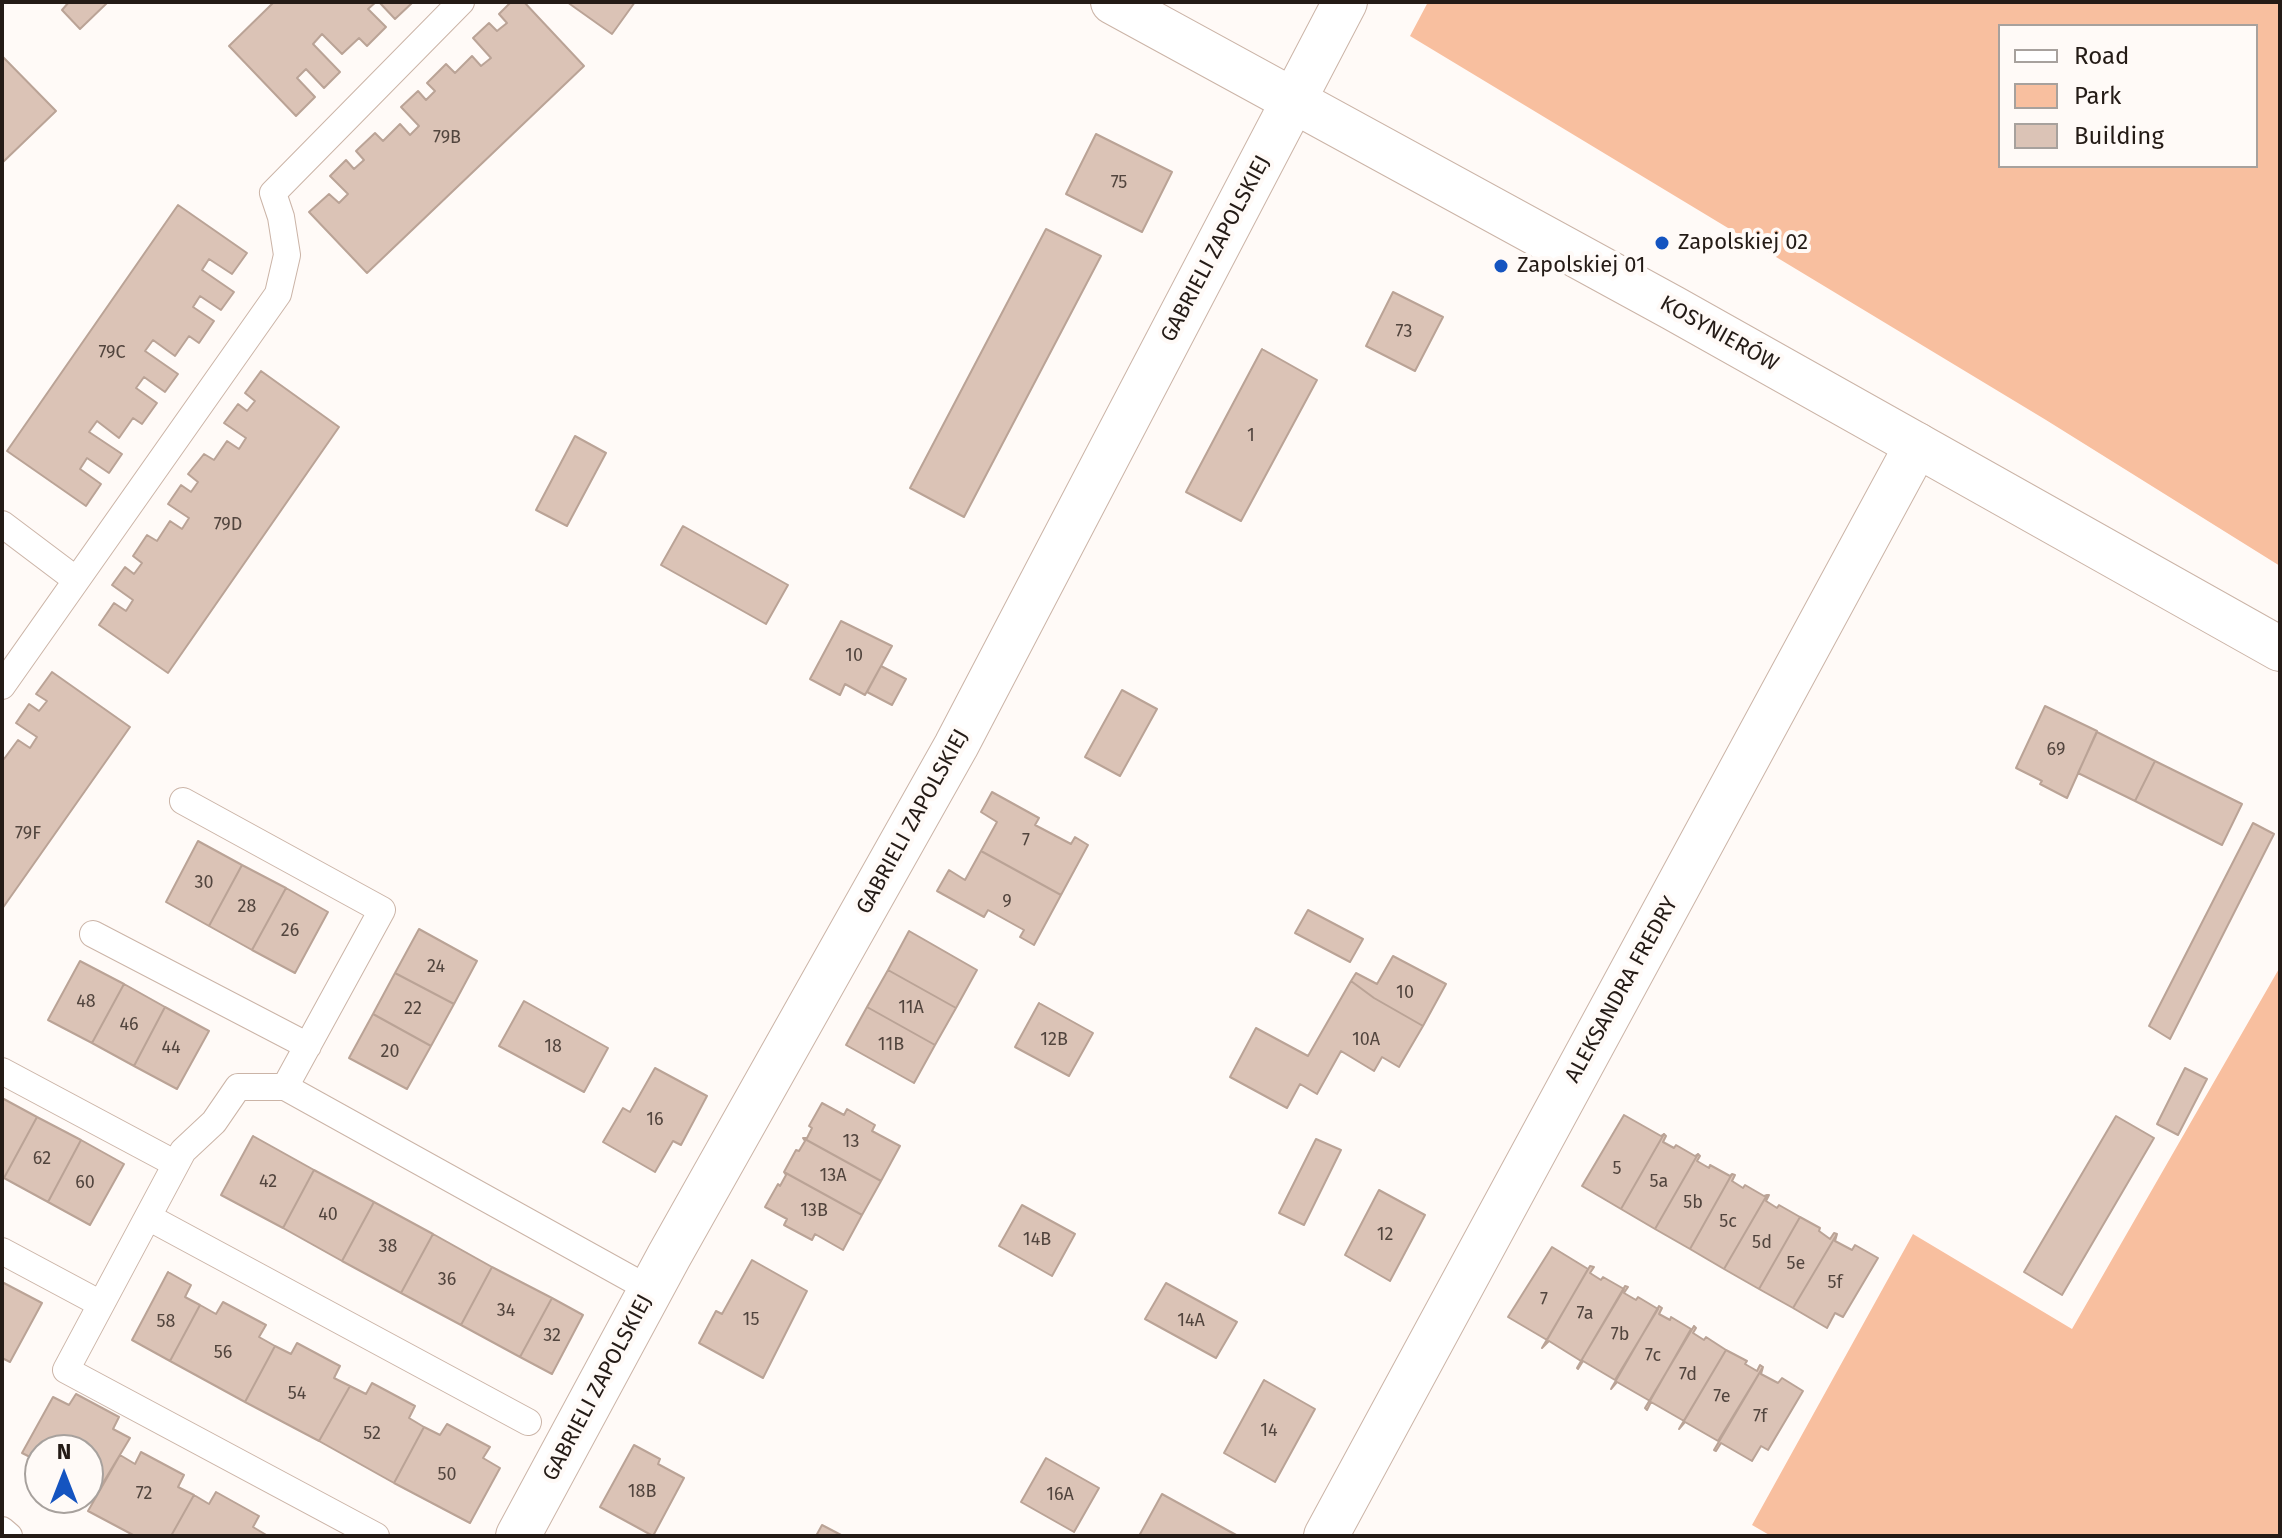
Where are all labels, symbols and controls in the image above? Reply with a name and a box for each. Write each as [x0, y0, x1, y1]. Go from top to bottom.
legend [1998, 24, 2258, 168]
text: Road [2074, 42, 2129, 70]
text: Park [2074, 82, 2121, 110]
text: Building [2074, 122, 2164, 150]
house number: 79B [433, 127, 461, 149]
street label: GABRIELI ZAPOLSKIEJ [1156, 151, 1276, 347]
house number: 75 [1111, 172, 1127, 194]
place label: Zapolskiej 02 [1678, 230, 1808, 256]
marker: Zapolskiej 02 [1653, 234, 1671, 252]
place label: Zapolskiej 01 [1517, 253, 1645, 279]
marker: Zapolskiej 01 [1492, 257, 1510, 275]
street label: KOSYNIERÓW [1655, 291, 1783, 377]
house number: 73 [1396, 321, 1412, 343]
house number: 79C [98, 342, 126, 364]
house number: 1 [1247, 425, 1255, 447]
house number: 79D [214, 514, 242, 536]
house number: 10 [845, 645, 863, 667]
street label: GABRIELI ZAPOLSKIEJ [851, 725, 975, 919]
house number: 69 [2047, 739, 2065, 761]
house number: 79F [15, 823, 41, 845]
house number: 7 [1022, 830, 1030, 852]
house number: 30 [194, 872, 214, 894]
house number: 9 [1002, 891, 1012, 913]
street label: ALEKSANDRA FREDRY [1560, 892, 1684, 1088]
house number: 28 [238, 896, 256, 918]
house number: 26 [281, 920, 299, 942]
house number: 24 [427, 956, 445, 978]
house number: 10 [1396, 982, 1414, 1004]
house number: 48 [76, 991, 96, 1013]
house number: 11A [898, 997, 924, 1019]
house number: 22 [404, 998, 422, 1020]
house number: 46 [119, 1014, 139, 1036]
house number: 12B [1040, 1029, 1068, 1051]
house number: 10A [1352, 1029, 1380, 1051]
house number: 11B [878, 1034, 904, 1056]
house number: 18 [544, 1036, 562, 1058]
house number: 44 [161, 1037, 181, 1059]
house number: 20 [381, 1041, 399, 1063]
house number: 16 [646, 1109, 664, 1131]
house number: 13 [843, 1131, 859, 1153]
house number: 62 [33, 1148, 51, 1170]
house number: 5 [1612, 1158, 1622, 1180]
house number: 13A [819, 1165, 847, 1187]
house number: 42 [259, 1171, 277, 1193]
house number: 5a [1650, 1171, 1668, 1193]
house number: 60 [75, 1172, 95, 1194]
house number: 5b [1683, 1192, 1703, 1214]
house number: 13B [800, 1200, 828, 1222]
house number: 40 [318, 1204, 338, 1226]
house number: 5c [1719, 1211, 1737, 1233]
house number: 12 [1377, 1224, 1393, 1246]
house number: 14B [1023, 1229, 1051, 1251]
house number: 5d [1752, 1232, 1772, 1254]
house number: 38 [379, 1236, 397, 1258]
house number: 5e [1787, 1253, 1805, 1275]
house number: 36 [438, 1269, 456, 1291]
house number: 5f [1827, 1272, 1843, 1294]
house number: 7 [1540, 1289, 1548, 1311]
street label: GABRIELI ZAPOLSKIEJ [538, 1290, 658, 1486]
house number: 34 [497, 1300, 515, 1322]
house number: 7a [1576, 1303, 1594, 1325]
house number: 15 [743, 1309, 759, 1331]
house number: 14A [1177, 1310, 1205, 1332]
house number: 58 [157, 1311, 175, 1333]
house number: 7b [1611, 1324, 1629, 1346]
house number: 32 [543, 1325, 561, 1347]
house number: 56 [214, 1342, 232, 1364]
house number: 7c [1645, 1345, 1661, 1367]
house number: 7d [1679, 1364, 1697, 1386]
house number: 54 [288, 1383, 306, 1405]
house number: 7e [1713, 1386, 1731, 1408]
house number: 7f [1753, 1406, 1767, 1428]
house number: 14 [1260, 1420, 1278, 1442]
house number: 52 [363, 1423, 381, 1445]
north arrow [24, 1434, 104, 1514]
text: N [57, 1438, 71, 1465]
house number: 50 [437, 1464, 457, 1486]
house number: 18B [628, 1481, 656, 1503]
house number: 72 [136, 1483, 152, 1505]
house number: 16A [1046, 1484, 1074, 1506]

